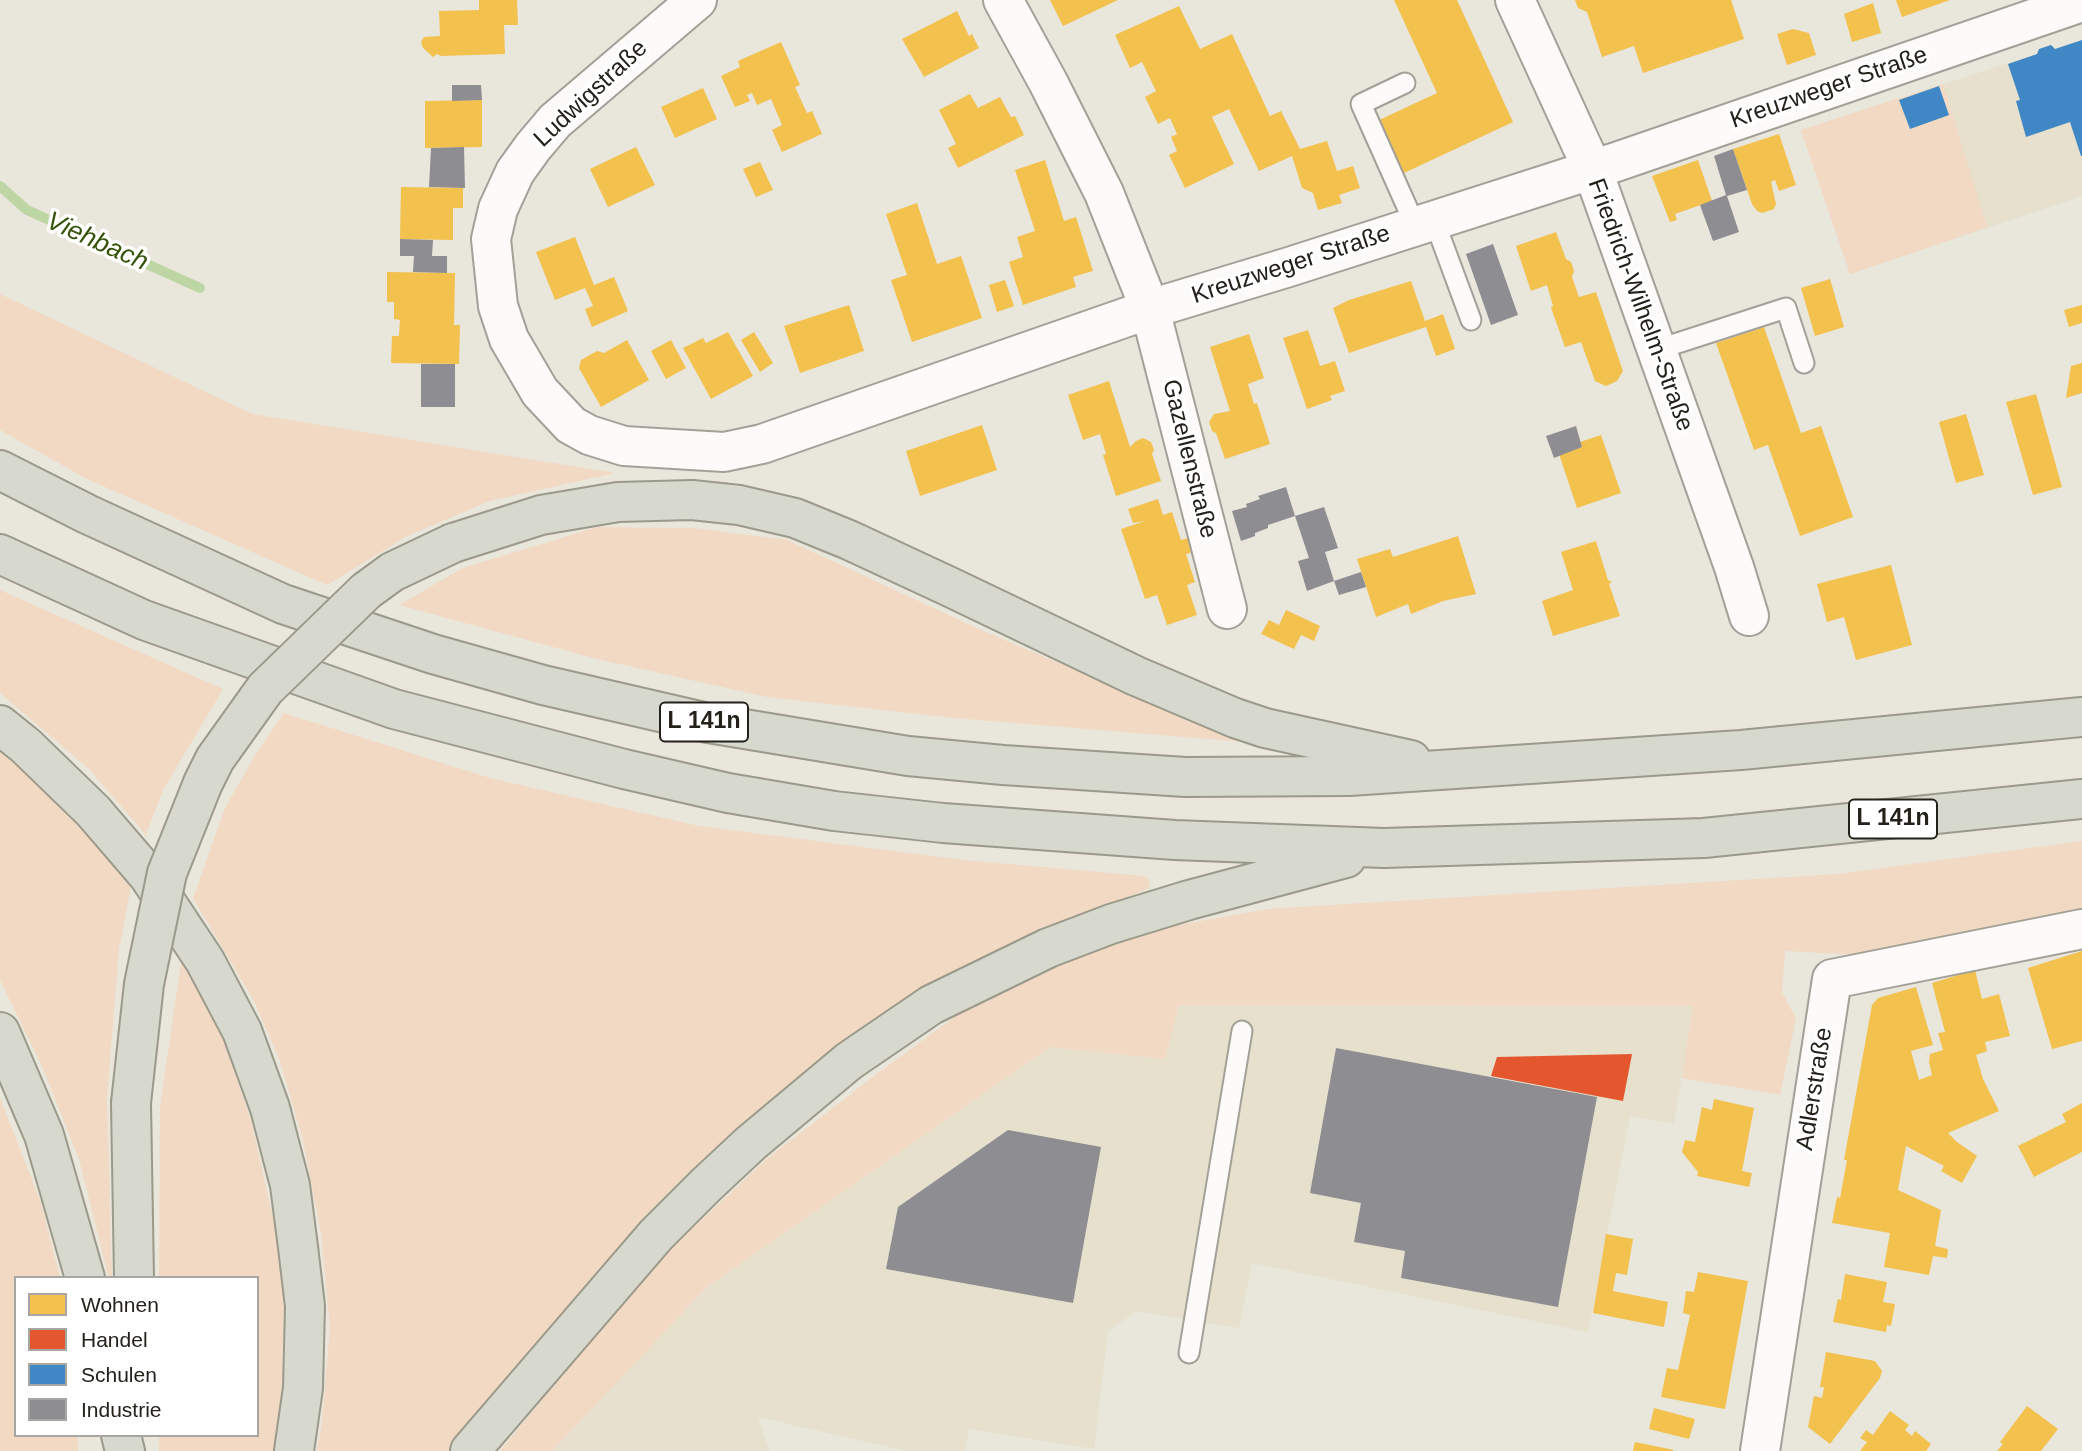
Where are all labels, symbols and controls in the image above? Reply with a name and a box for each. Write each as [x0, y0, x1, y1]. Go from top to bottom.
street label: Ludwigstraße [528, 34, 654, 154]
street label: Kreuzweger Straße [1727, 41, 1931, 135]
street label: Friedrich-Wilhelm-Straße [1581, 175, 1699, 435]
water label: Viehbach [41, 206, 153, 278]
street label: Kreuzweger Straße [1188, 219, 1394, 311]
street label: Gazellenstraße [1155, 377, 1223, 541]
road number: L 141n [660, 702, 748, 742]
road number: L 141n [1849, 800, 1937, 838]
street label: Adlerstraße [1791, 1025, 1839, 1153]
legend [14, 1276, 259, 1437]
text: Wohnen [81, 1293, 159, 1316]
text: Handel [81, 1328, 148, 1351]
text: Schulen [81, 1363, 157, 1386]
text: Industrie [81, 1398, 162, 1421]

